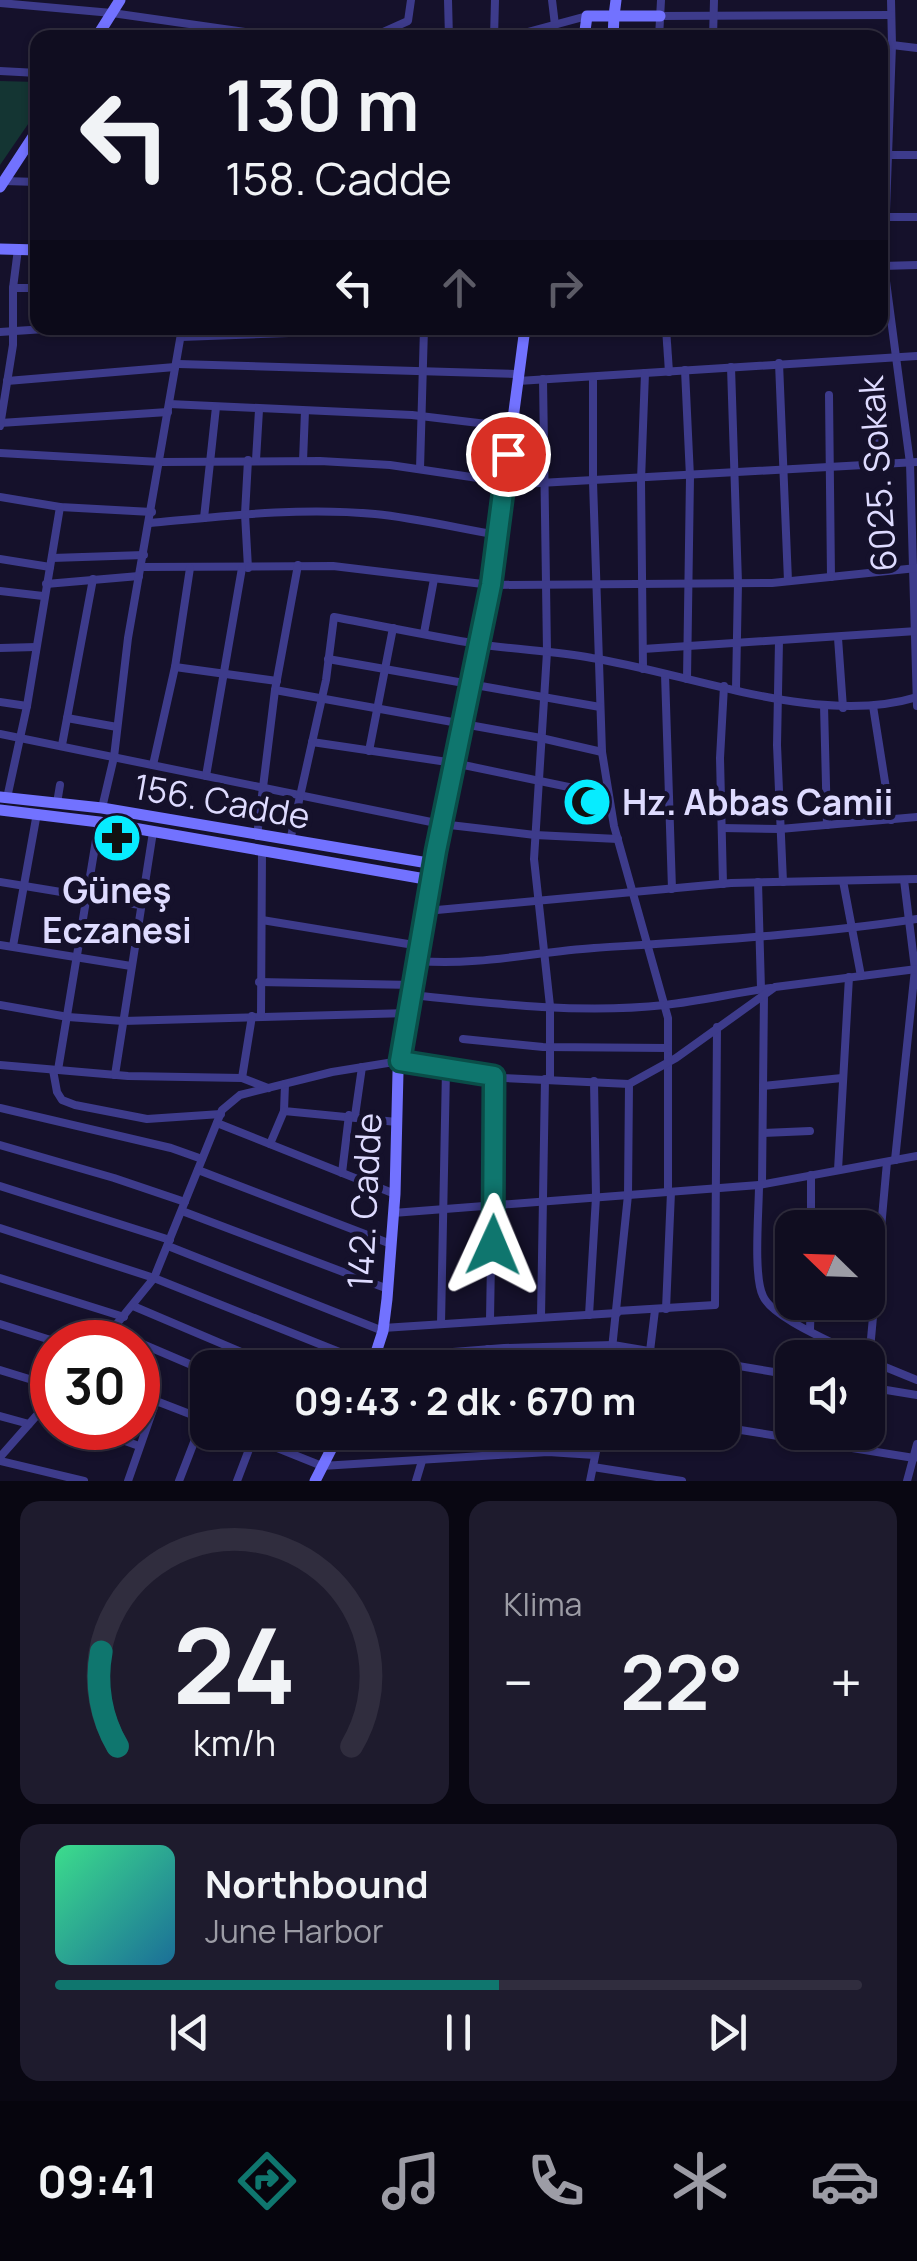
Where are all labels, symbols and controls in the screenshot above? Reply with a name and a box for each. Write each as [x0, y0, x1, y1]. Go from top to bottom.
text: 130 m [225, 56, 419, 152]
icon: left [60, 70, 190, 200]
text: 158. Cadde [225, 147, 452, 209]
icon: left [327, 260, 382, 315]
icon: ahead [432, 260, 487, 315]
icon: right [537, 260, 592, 315]
street label: 6025. Sokak [846, 373, 908, 573]
pin [466, 412, 551, 497]
icon: arrive [481, 427, 536, 482]
street label: 156. Cadde [130, 762, 314, 840]
mosque icon: Hz. Abbas Camii [561, 776, 613, 828]
place label: Hz. Abbas Camii [622, 778, 893, 826]
pharmacy icon: Güneş Eczanesi [91, 812, 143, 864]
place label: Güneş Eczanesi [42, 866, 192, 954]
street label: 142. Cadde [335, 1112, 393, 1290]
position arrow [441, 1193, 545, 1297]
north arrow [775, 1210, 885, 1320]
map controls [775, 1210, 885, 1450]
speed limit sign: 30 [30, 1320, 160, 1450]
button: sound [775, 1340, 885, 1450]
text: 09:43 · 2 dk · 670 m [294, 1374, 636, 1426]
text: Klima [504, 1582, 582, 1626]
text: 24 [173, 1593, 296, 1735]
text: 22° [620, 1630, 743, 1733]
text: − [504, 1644, 533, 1720]
text: + [830, 1644, 862, 1720]
text: km/h [193, 1718, 276, 1767]
text: Northbound [205, 1857, 429, 1909]
text: June Harbor [205, 1909, 383, 1953]
icon: previous [162, 2005, 217, 2060]
icon: pause [431, 2005, 486, 2060]
icon: next [700, 2005, 755, 2060]
icon: directions [232, 2146, 302, 2216]
icon: music [376, 2146, 446, 2216]
icon: phone [521, 2146, 591, 2216]
icon: climate [665, 2146, 735, 2216]
icon: car [810, 2146, 880, 2216]
text: 09:41 [37, 2150, 157, 2212]

